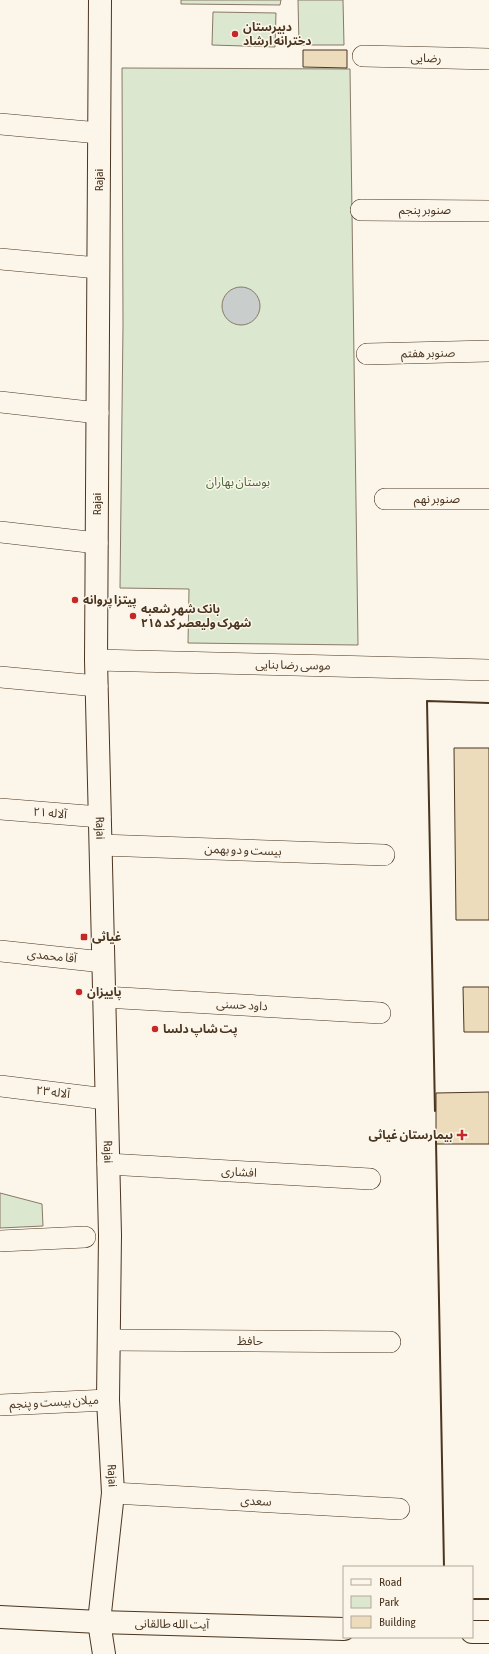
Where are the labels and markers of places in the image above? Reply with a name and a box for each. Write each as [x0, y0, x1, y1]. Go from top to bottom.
place label: دبیرستان دخترانه ارشاد [243, 20, 311, 48]
marker: دبیرستان دخترانه ارشاد [230, 29, 240, 39]
place label: پیتزا پروانه [83, 593, 137, 609]
marker: پیتزا پروانه [70, 595, 80, 605]
place label: بانک شهر شعبه شهرک ولیعصر کد ۲۱۵ [141, 602, 251, 630]
marker: بانک شهر شعبه شهرک ولیعصر کد ۲۱۵ [128, 611, 138, 621]
place label: غیاثی [92, 930, 122, 944]
marker: غیاثی [79, 932, 89, 942]
place label: پاییزان [87, 985, 122, 1001]
marker: پاییزان [74, 987, 84, 997]
place label: پت شاپ دلسا [163, 1022, 238, 1038]
marker: پت شاپ دلسا [150, 1024, 160, 1034]
place label: بیمارستان غیاثی [368, 1128, 453, 1142]
marker: بیمارستان غیاثی [456, 1129, 468, 1141]

